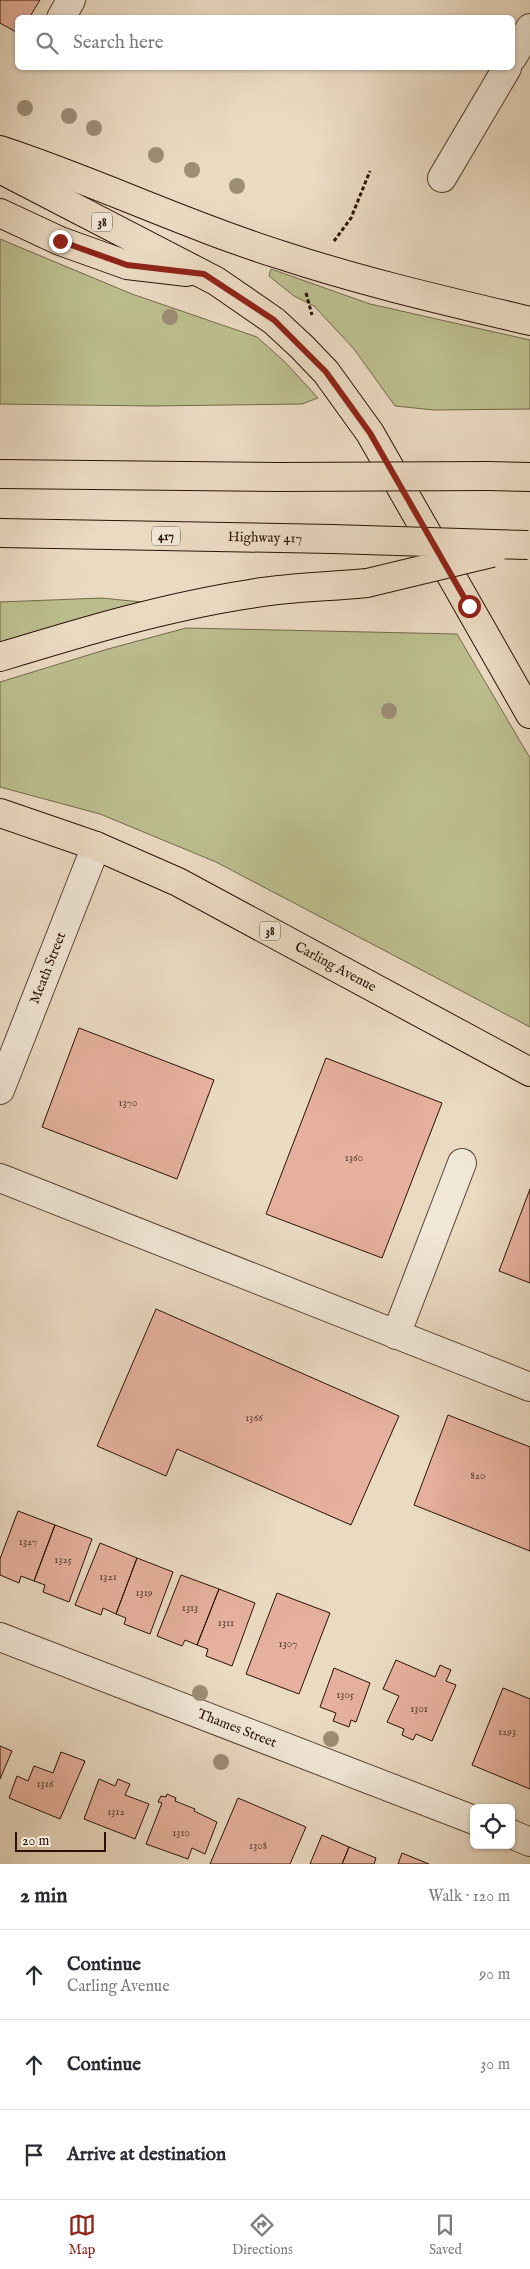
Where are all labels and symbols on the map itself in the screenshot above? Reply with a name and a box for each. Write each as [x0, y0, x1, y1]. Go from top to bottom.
road number: 38 [92, 212, 112, 232]
route end [49, 230, 72, 253]
road number: 417 [152, 526, 180, 546]
street label: Highway 417 [228, 528, 302, 547]
route start [458, 595, 481, 618]
road number: 38 [260, 921, 280, 940]
street label: Meath Street [26, 929, 70, 1007]
street label: Carling Avenue [292, 938, 380, 997]
house number: 1370 [119, 1096, 137, 1110]
house number: 1360 [345, 1151, 363, 1165]
house number: 1366 [245, 1411, 263, 1425]
house number: 820 [471, 1469, 485, 1483]
house number: 1327 [19, 1535, 37, 1549]
house number: 1325 [54, 1553, 72, 1567]
house number: 1321 [99, 1570, 117, 1584]
house number: 1319 [135, 1586, 153, 1600]
house number: 1313 [182, 1601, 198, 1615]
house number: 1311 [218, 1616, 234, 1630]
house number: 1307 [279, 1637, 297, 1651]
house number: 1305 [336, 1688, 354, 1702]
house number: 1301 [410, 1702, 428, 1716]
street label: Thames Street [195, 1705, 279, 1752]
house number: 1293 [498, 1725, 516, 1739]
house number: 1316 [37, 1777, 54, 1791]
house number: 1312 [107, 1805, 125, 1819]
house number: 1310 [172, 1826, 190, 1840]
scale bar [15, 1829, 106, 1852]
house number: 1308 [249, 1839, 267, 1853]

